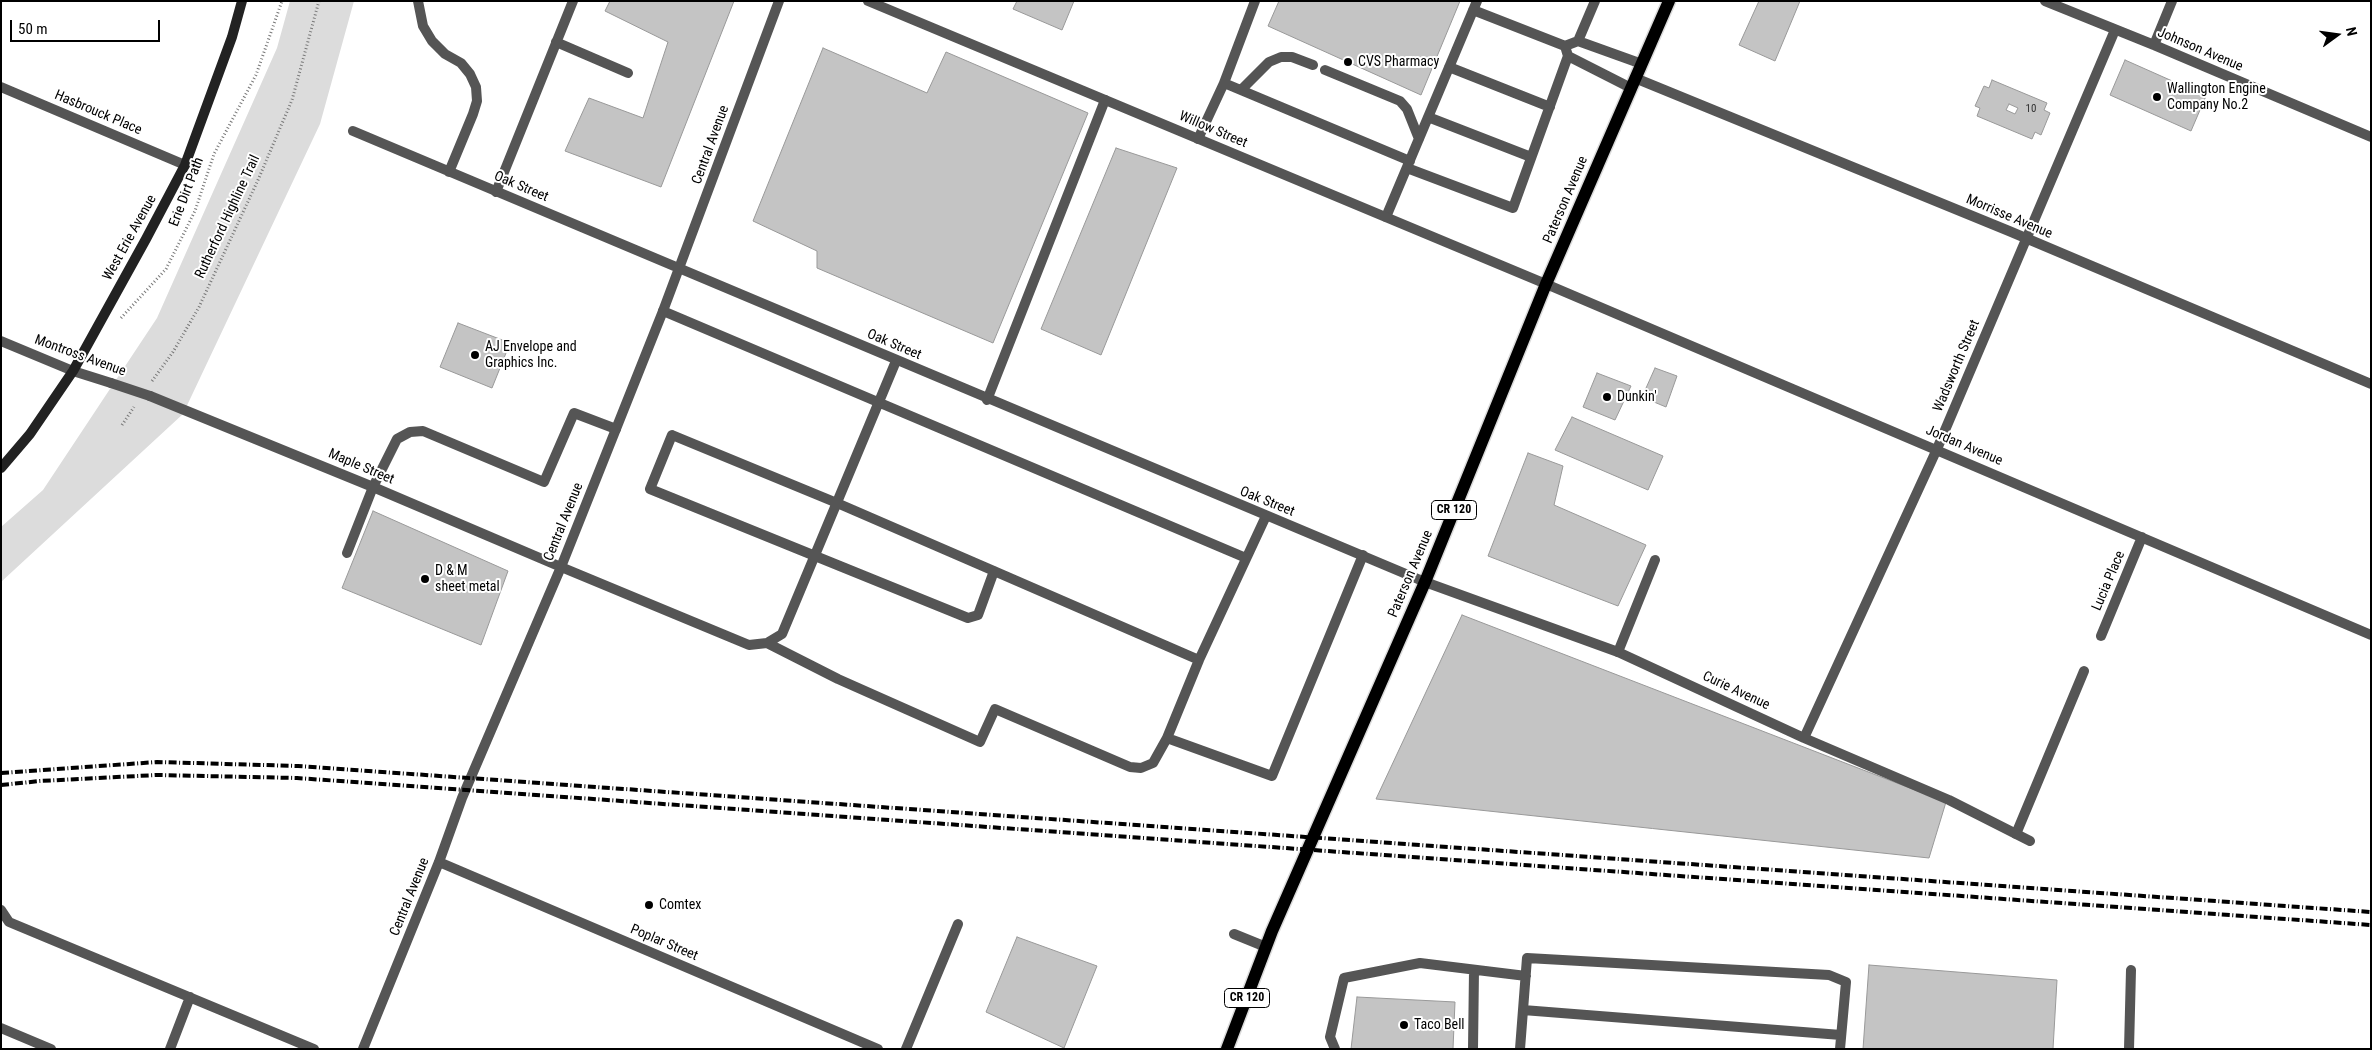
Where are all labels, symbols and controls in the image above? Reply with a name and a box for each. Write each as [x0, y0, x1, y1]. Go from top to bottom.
scale bar [12, 10, 162, 42]
north arrow [2312, 10, 2362, 60]
text: 50 m [18, 20, 48, 38]
street label: Johnson Avenue [2155, 24, 2245, 76]
text: N [2343, 25, 2360, 37]
place label: CVS Pharmacy [1358, 54, 1439, 70]
marker: CVS Pharmacy [1342, 56, 1354, 68]
place label: Wallington Engine Company No.2 [2167, 81, 2266, 114]
street label: Hasbrouck Place [52, 87, 144, 139]
marker: Wallington Engine Company No.2 [2151, 91, 2163, 103]
house number: 10 [2026, 102, 2036, 116]
street label: Central Avenue [689, 103, 733, 187]
street label: Willow Street [1176, 108, 1250, 152]
street label: Rutherford Highline Trail [192, 153, 264, 281]
street label: Paterson Avenue [1540, 154, 1592, 246]
street label: Erie Dirt Path [166, 155, 208, 229]
street label: Oak Street [491, 168, 551, 206]
street label: Morrisse Avenue [1963, 191, 2055, 243]
street label: West Erie Avenue [100, 192, 160, 284]
street label: Wadsworth Street [1930, 318, 1984, 414]
street label: Oak Street [864, 326, 924, 364]
street label: Montross Avenue [32, 332, 128, 380]
place label: AJ Envelope and Graphics Inc. [485, 339, 577, 372]
marker: AJ Envelope and Graphics Inc. [469, 349, 481, 361]
place label: Dunkin' [1617, 389, 1657, 405]
marker: Dunkin' [1601, 391, 1613, 403]
street label: Jordan Avenue [1923, 422, 2005, 470]
street label: Maple Street [326, 446, 396, 488]
street label: Central Avenue [541, 480, 587, 564]
street label: Oak Street [1237, 483, 1297, 521]
road number: CR 120 [1432, 500, 1476, 520]
street label: Paterson Avenue [1385, 528, 1437, 620]
street label: Lucia Place [2089, 549, 2129, 613]
place label: D & M sheet metal [435, 563, 500, 596]
marker: D & M sheet metal [419, 573, 431, 585]
street label: Curie Avenue [1700, 668, 1772, 714]
street label: Central Avenue [387, 855, 433, 939]
place label: Comtex [659, 897, 701, 913]
marker: Comtex [643, 899, 655, 911]
street label: Poplar Street [628, 921, 700, 965]
road number: CR 120 [1224, 988, 1270, 1008]
place label: Taco Bell [1414, 1017, 1465, 1033]
marker: Taco Bell [1398, 1019, 1410, 1031]

